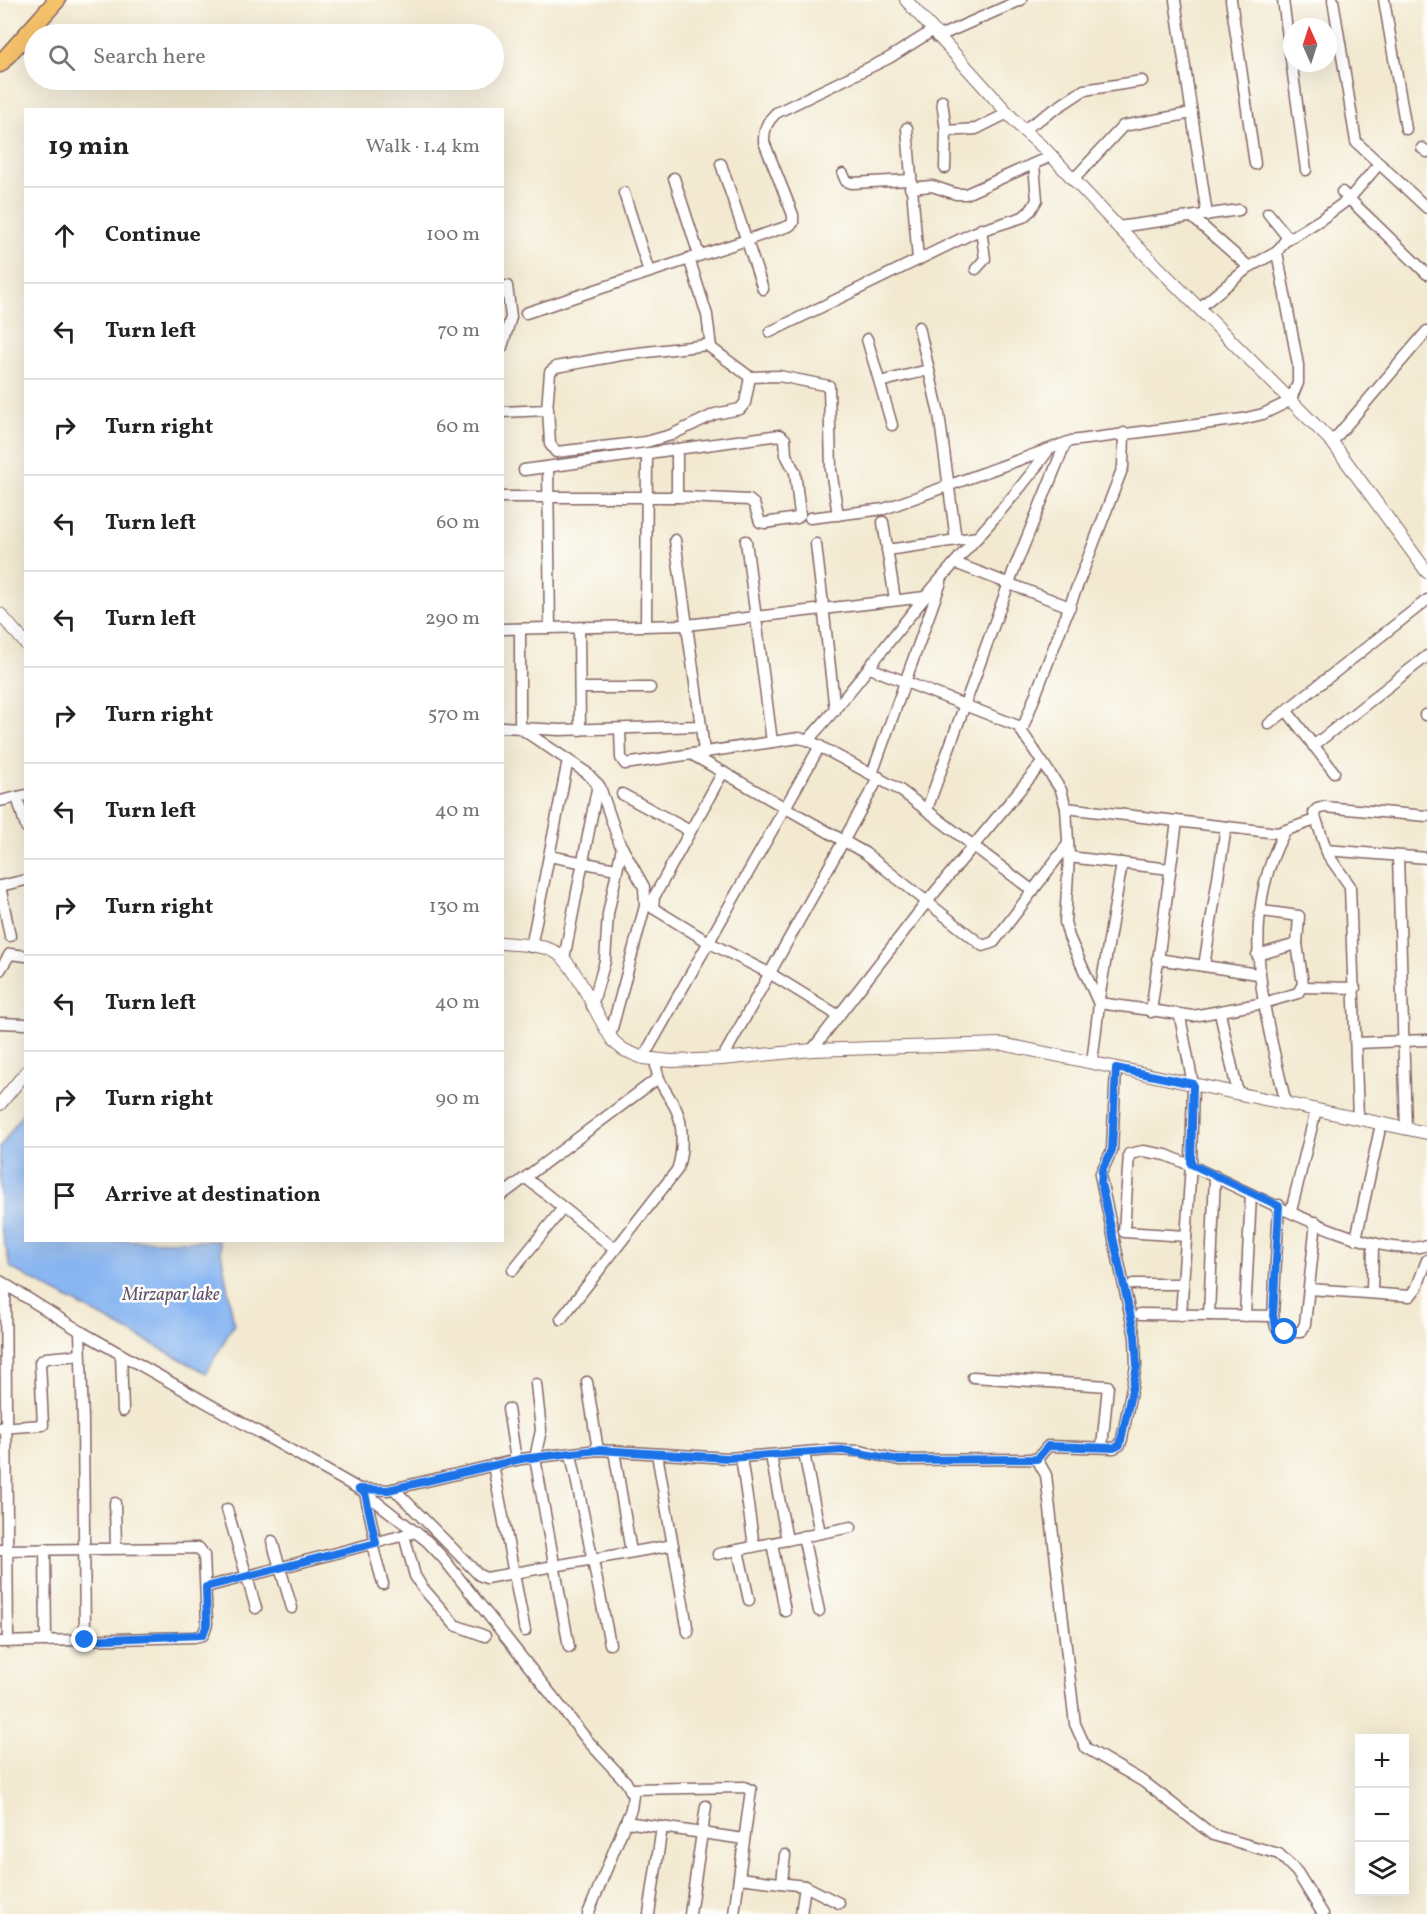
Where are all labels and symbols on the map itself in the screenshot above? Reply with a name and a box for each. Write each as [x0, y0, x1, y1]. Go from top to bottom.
north arrow [1283, 18, 1337, 72]
water label: Mirzapar lake [121, 1283, 220, 1308]
route start [1271, 1318, 1297, 1344]
route end [71, 1626, 97, 1652]

